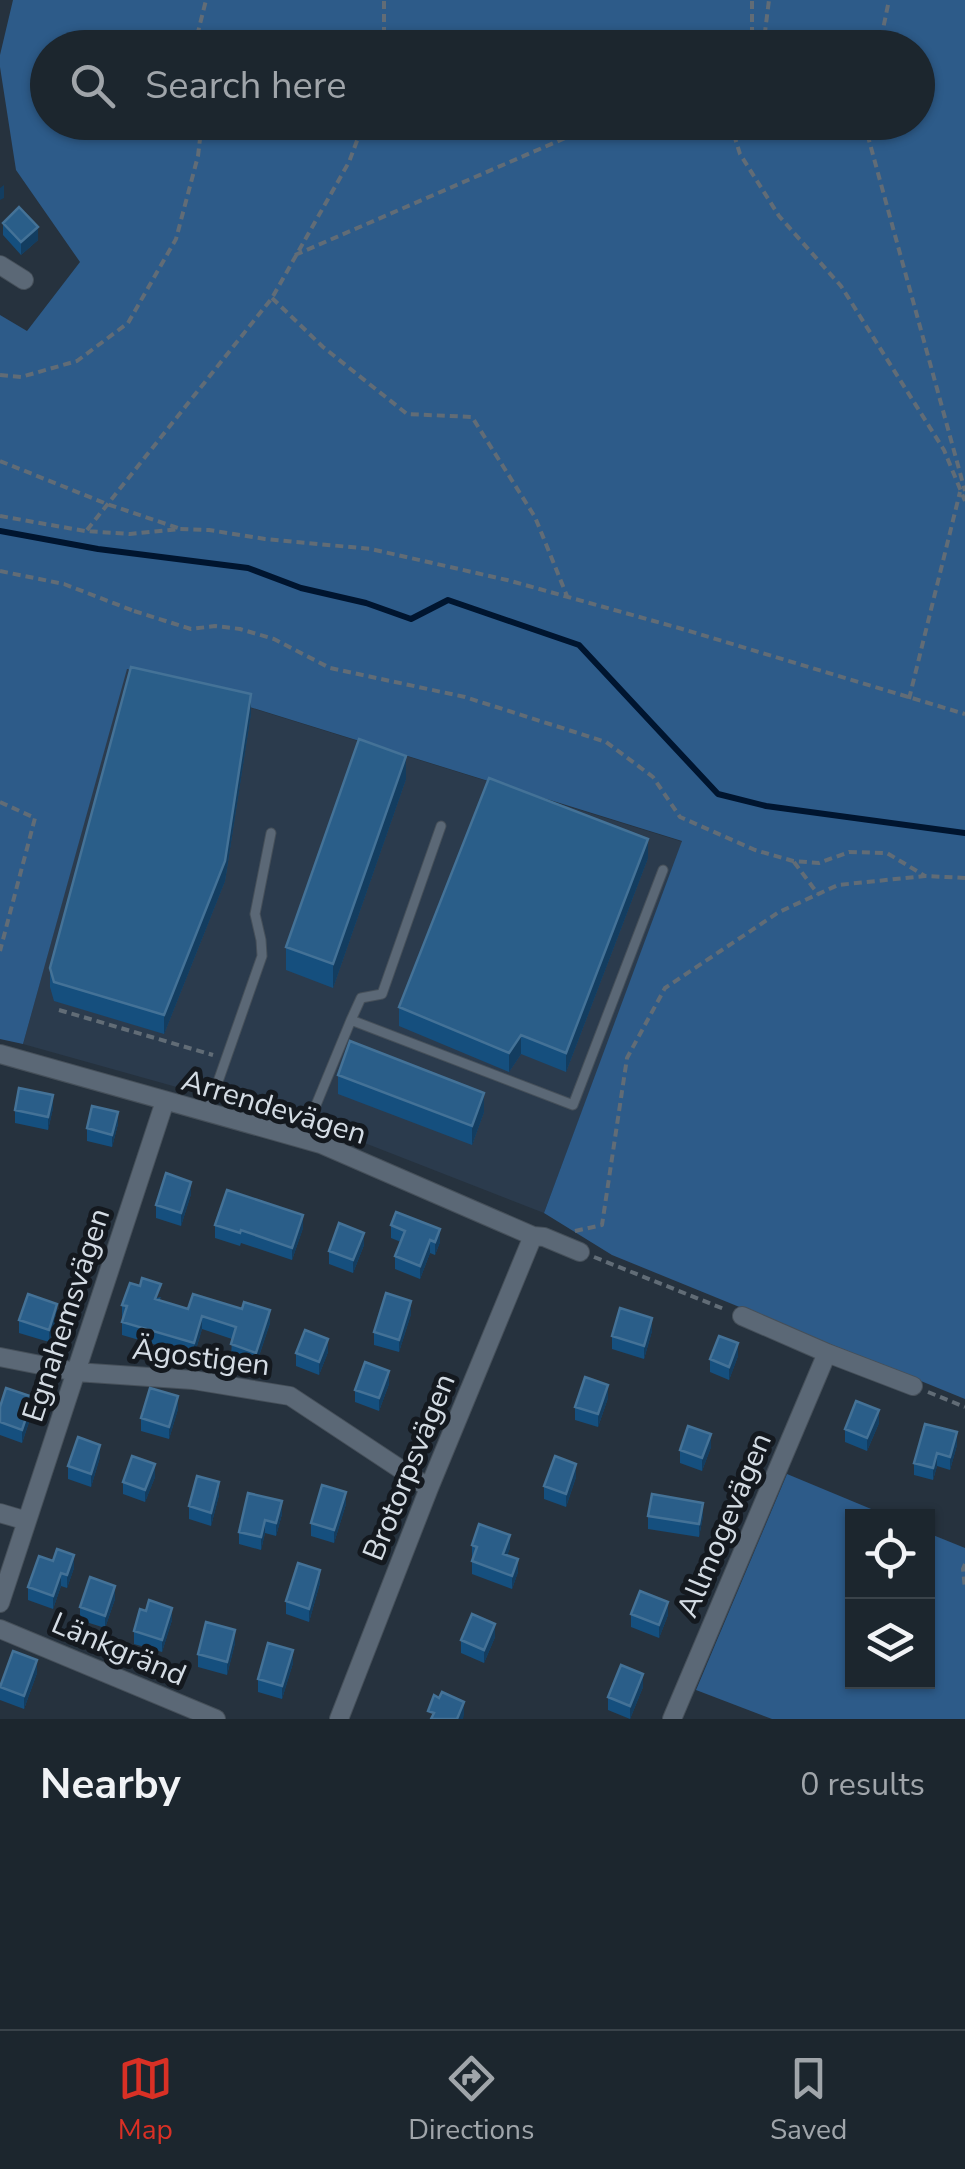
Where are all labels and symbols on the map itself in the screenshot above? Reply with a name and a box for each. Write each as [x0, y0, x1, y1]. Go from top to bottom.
street label: Arrendevägen [177, 1060, 371, 1155]
street label: Egnahemsvägen [13, 1203, 120, 1427]
street label: Ägostigen [130, 1329, 272, 1386]
street label: Brotorpsvägen [353, 1368, 466, 1567]
street label: Allmogevägen [667, 1427, 782, 1624]
street label: Länkgränd [45, 1603, 192, 1696]

